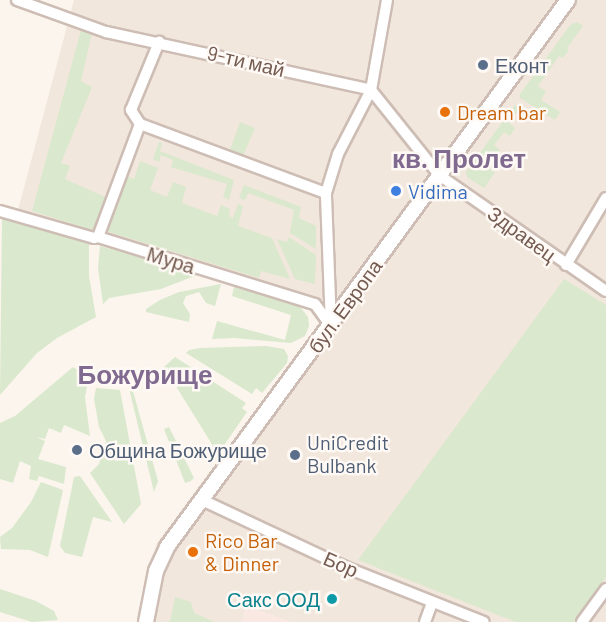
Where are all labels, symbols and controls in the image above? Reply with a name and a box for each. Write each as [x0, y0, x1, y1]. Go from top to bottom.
street label: 9-ти май [205, 40, 287, 82]
place label: Еконт [495, 53, 549, 77]
marker: Еконт [476, 58, 490, 72]
place label: Dream bar [457, 100, 546, 124]
marker: Dream bar [438, 105, 452, 119]
district label: кв. Пролет [392, 142, 526, 174]
place label: Vidima [408, 179, 468, 203]
marker: Vidima [389, 184, 403, 198]
street label: Здравец [483, 201, 561, 267]
street label: Мура [144, 241, 198, 279]
street label: бул. Европа [303, 254, 387, 358]
district label: Божурище [77, 358, 213, 390]
place label: UniCredit Bulbank [307, 431, 389, 478]
place label: Община Божурище [89, 438, 267, 462]
marker: Община Божурище [70, 443, 84, 457]
marker: UniCredit Bulbank [288, 448, 302, 462]
place label: Rico Bar & Dinner [205, 528, 279, 575]
marker: Rico Bar & Dinner [186, 545, 200, 559]
street label: Бор [320, 546, 362, 582]
place label: Сакс ООД [227, 587, 320, 611]
marker: Сакс ООД [325, 592, 339, 606]

